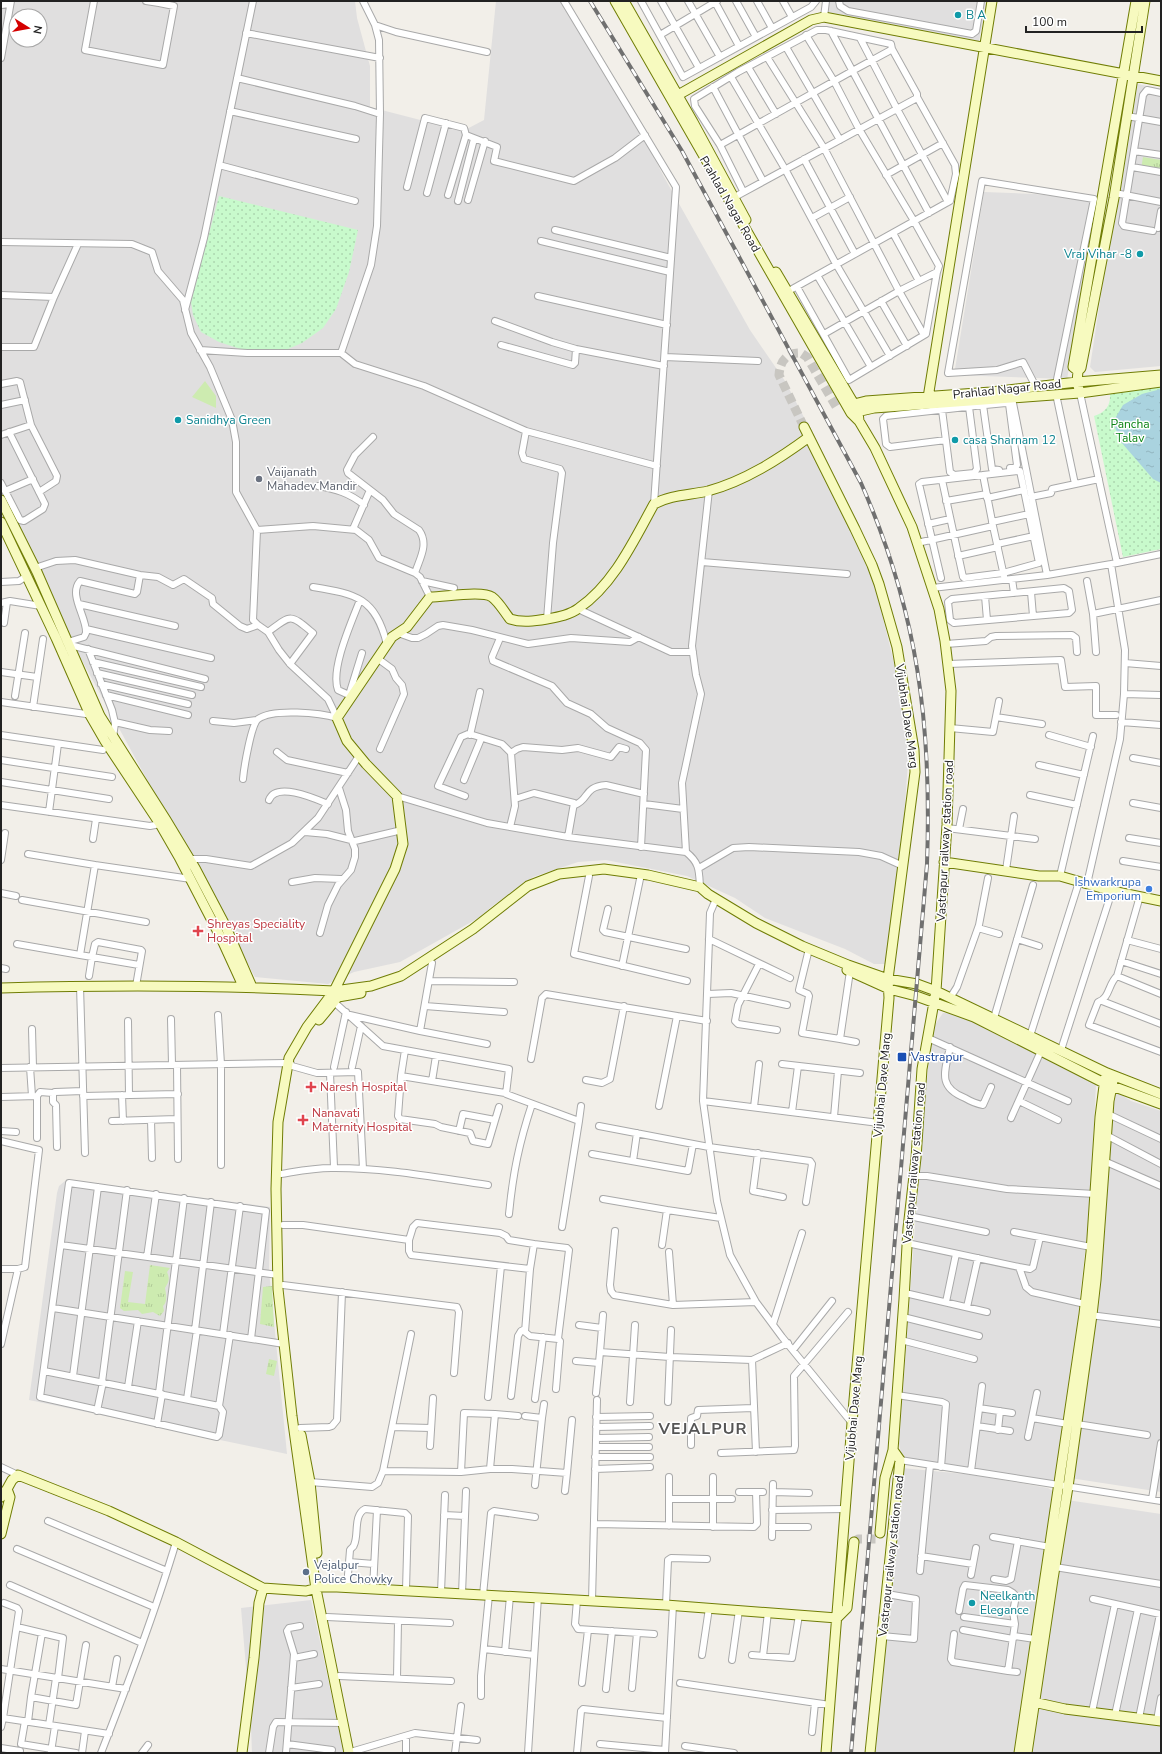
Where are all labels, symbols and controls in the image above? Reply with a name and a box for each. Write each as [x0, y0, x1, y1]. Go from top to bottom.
place label: B A [966, 7, 986, 23]
north arrow [8, 8, 48, 48]
scale bar [1026, 8, 1142, 34]
marker: B A [953, 10, 963, 20]
text: 100 m [1032, 14, 1067, 30]
text: N [29, 24, 45, 35]
street label: Prahlad Nagar Road [696, 153, 764, 255]
place label: Vraj Vihar -8 [1063, 246, 1132, 262]
marker: Vraj Vihar -8 [1135, 249, 1145, 259]
street label: Prahlad Nagar Road [952, 375, 1062, 403]
place label: Sanidhya Green [186, 412, 271, 428]
marker: Sanidhya Green [173, 415, 183, 425]
park label: Pancha Talav [1110, 416, 1150, 446]
place label: casa Sharnam 12 [963, 432, 1056, 448]
marker: casa Sharnam 12 [950, 435, 960, 445]
place label: Vaijanath Mahadev Mandir [266, 464, 358, 494]
marker: Vaijanath Mahadev Mandir [254, 474, 264, 484]
street label: Vijubhai Dave Marg [892, 662, 922, 769]
street label: Vastrapur railway station road [933, 760, 957, 923]
place label: Ishwarkrupa Emporium [1074, 874, 1141, 904]
marker: Ishwarkrupa Emporium [1144, 884, 1154, 894]
place label: Shreyas Speciality Hospital [207, 916, 306, 946]
marker: Shreyas Speciality Hospital [192, 925, 204, 937]
street label: Vijubhai Dave Marg [869, 1032, 895, 1139]
place label: Vastrapur [910, 1049, 964, 1065]
marker: Vastrapur [896, 1051, 908, 1063]
place label: Naresh Hospital [320, 1079, 407, 1095]
marker: Naresh Hospital [305, 1081, 317, 1093]
street label: Vastrapur railway station road [899, 1082, 929, 1245]
place label: Nanavati Maternity Hospital [312, 1105, 412, 1135]
marker: Nanavati Maternity Hospital [297, 1114, 309, 1126]
street label: Vijubhai Dave Marg [841, 1355, 867, 1462]
district label: VEJALPUR [658, 1418, 747, 1440]
street label: Vastrapur railway station road [874, 1475, 907, 1638]
place label: Vejalpur Police Chowky [313, 1557, 394, 1587]
marker: Vejalpur Police Chowky [301, 1567, 311, 1577]
place label: Neelkanth Elegance [980, 1588, 1035, 1618]
marker: Neelkanth Elegance [967, 1598, 977, 1608]

